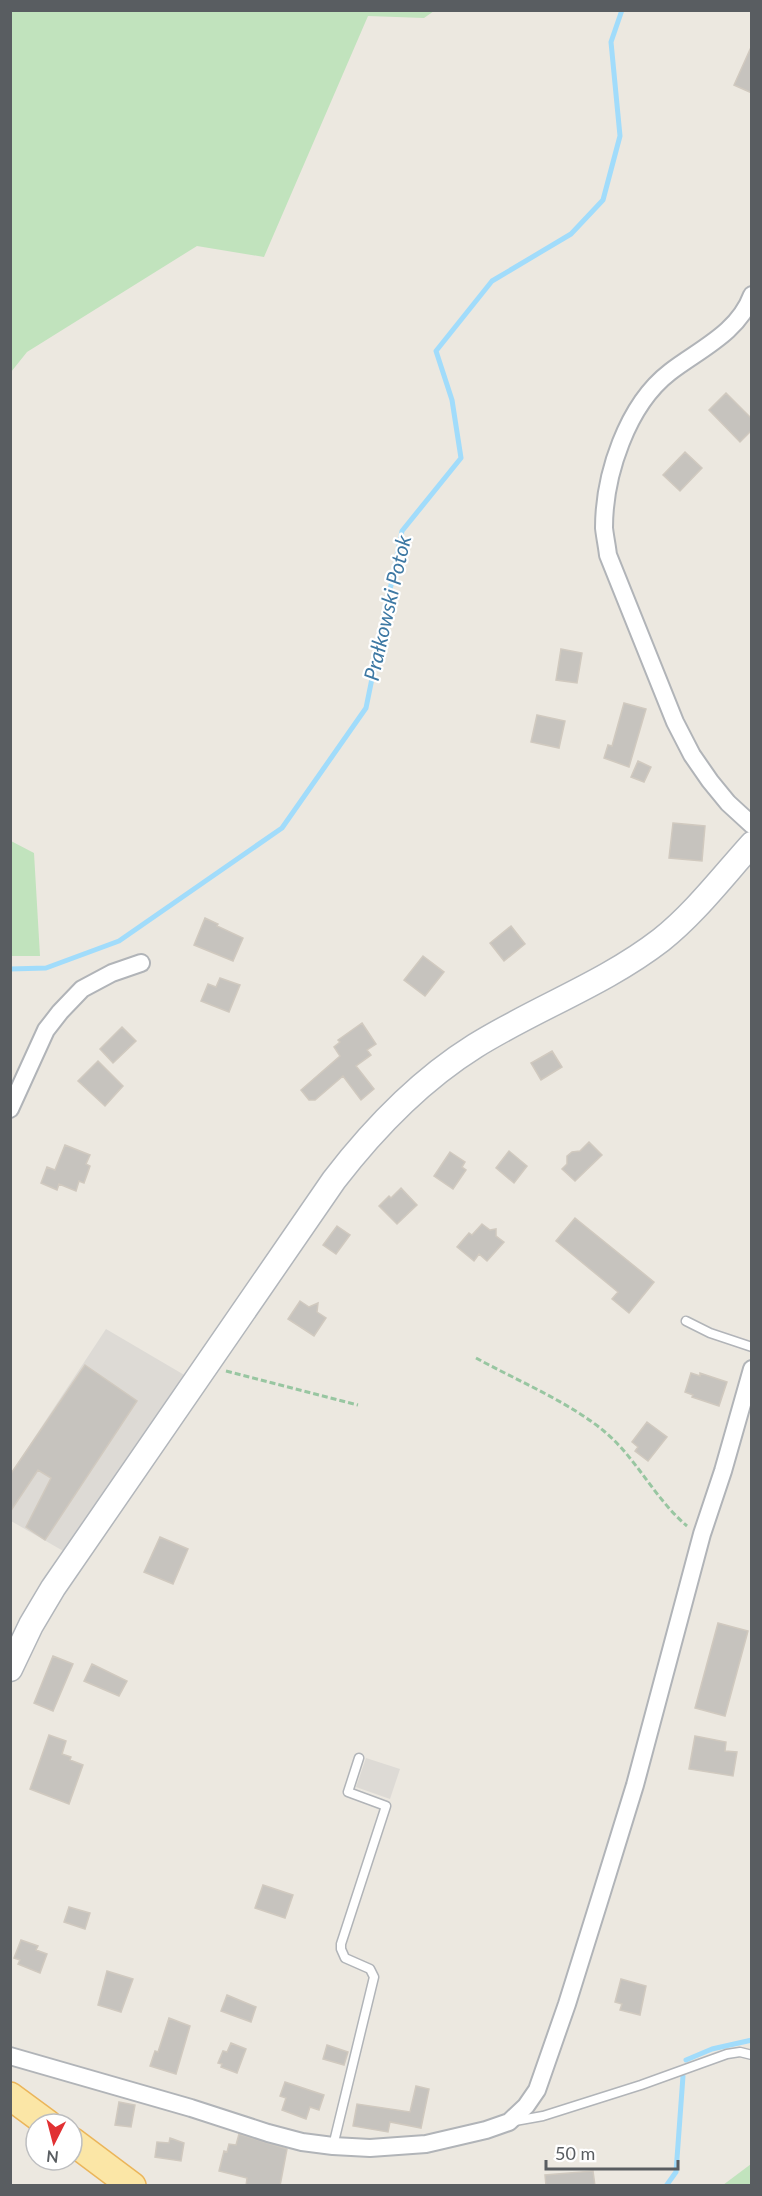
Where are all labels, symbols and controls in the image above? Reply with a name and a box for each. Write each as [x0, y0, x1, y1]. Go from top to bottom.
water label: Prałkowski Potok [358, 532, 416, 683]
north arrow [24, 2112, 84, 2172]
scale bar [546, 2133, 678, 2171]
text: 50 m [555, 2142, 595, 2164]
text: N [45, 2147, 60, 2168]

